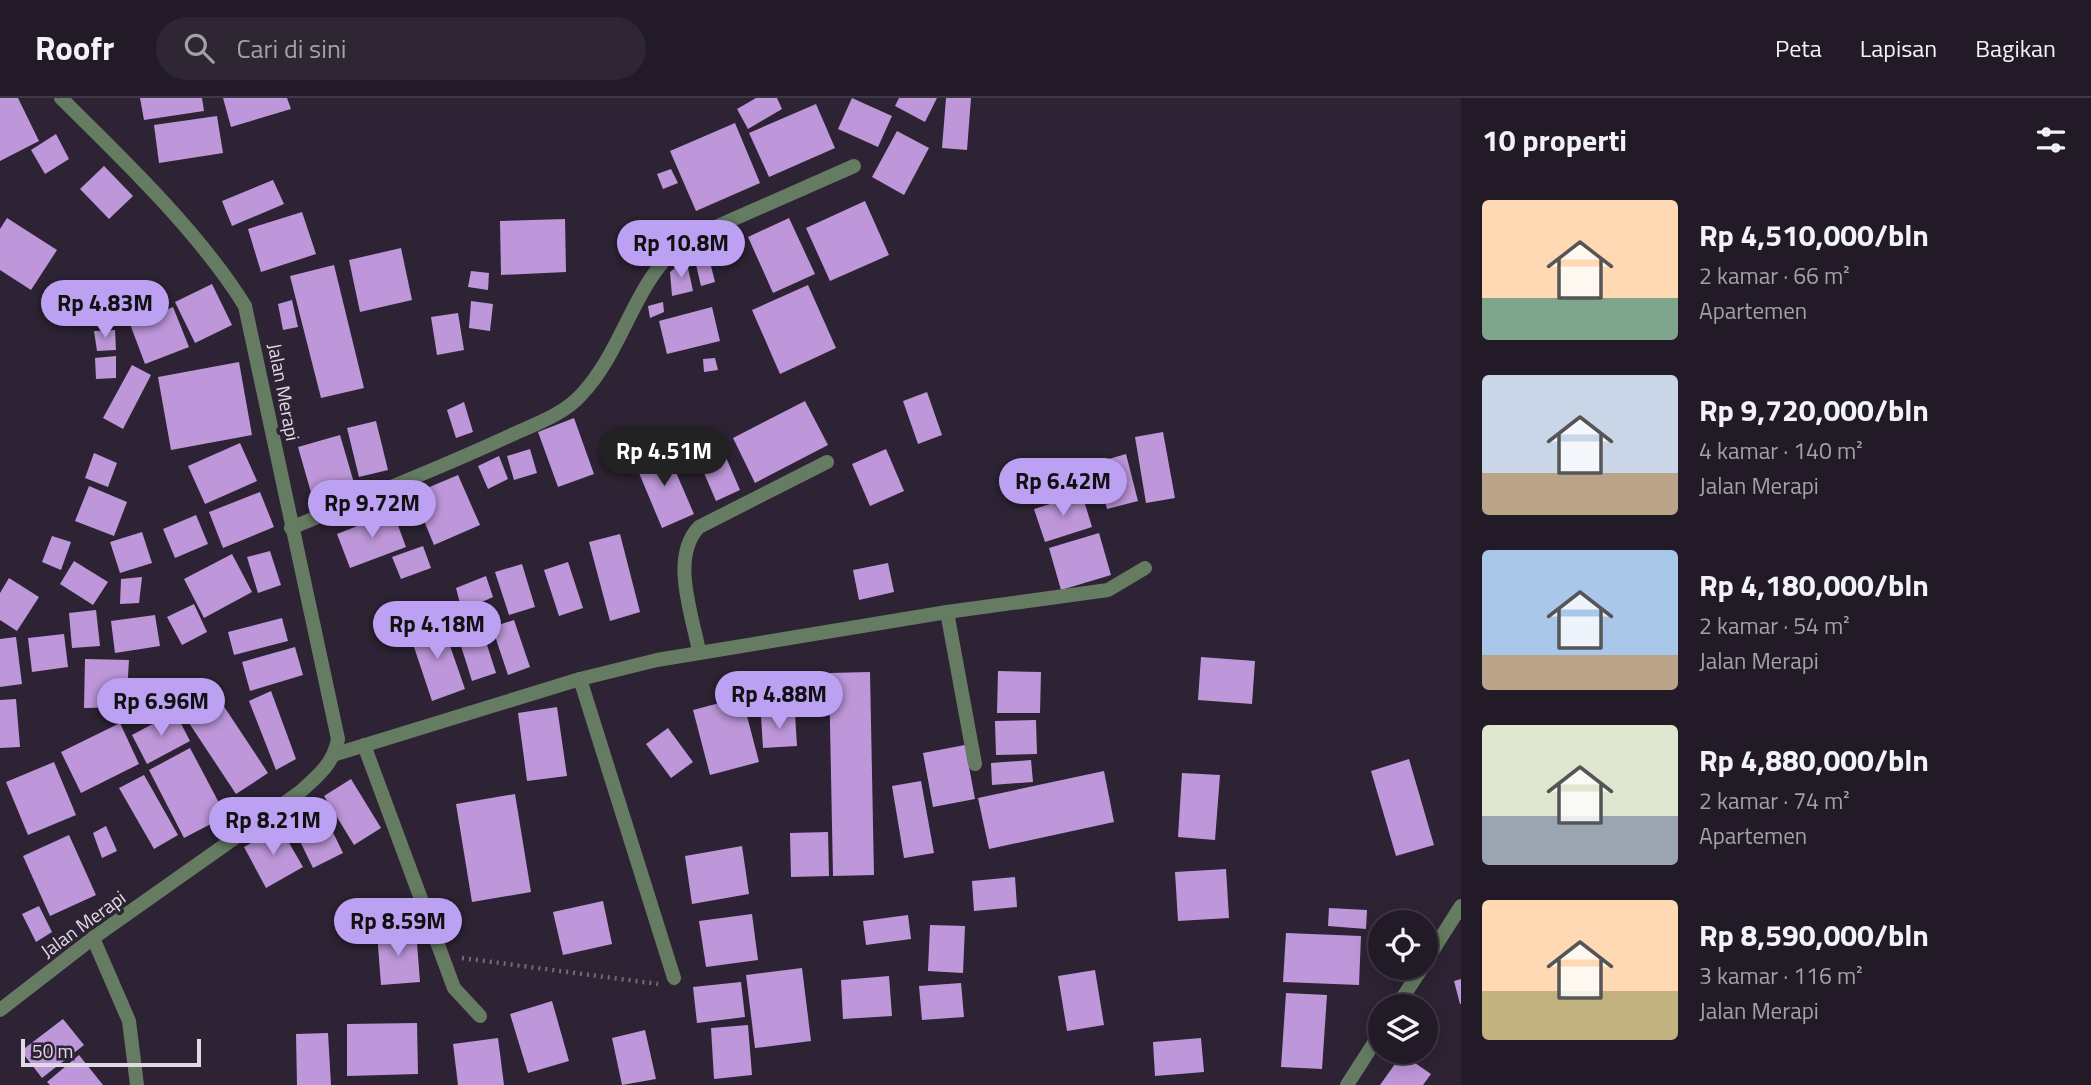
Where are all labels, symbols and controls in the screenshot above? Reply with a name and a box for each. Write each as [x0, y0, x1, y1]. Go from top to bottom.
search box [156, 17, 646, 80]
text: Roofr [35, 23, 114, 73]
icon: search [180, 29, 218, 67]
text: Cari di sini [236, 29, 347, 68]
text: Peta [1775, 30, 1822, 66]
text: Lapisan [1860, 30, 1937, 66]
text: Bagikan [1975, 30, 2056, 66]
text: 10 properti [1482, 117, 1627, 163]
icon: filters [2032, 121, 2070, 159]
text: Rp 4,510,000/bln [1699, 212, 1929, 258]
pin: Rp 10.8M [609, 220, 753, 280]
text: Rp 10.8M [633, 225, 729, 260]
icon: home [1538, 228, 1622, 312]
text: 2 kamar · 66 m² [1699, 258, 1850, 293]
pin: Rp 4.83M [33, 280, 177, 340]
text: Rp 4.83M [57, 285, 153, 320]
text: Apartemen [1699, 293, 1807, 328]
street label: Jalan Merapi [261, 341, 308, 443]
text: Rp 9,720,000/bln [1699, 387, 1929, 433]
icon: home [1538, 403, 1622, 487]
pin: Rp 4.51M [592, 428, 736, 488]
text: Rp 4.51M [616, 433, 712, 468]
text: 4 kamar · 140 m² [1699, 433, 1863, 468]
pin: Rp 6.42M [991, 458, 1135, 518]
text: Rp 6.42M [1015, 463, 1111, 498]
text: Jalan Merapi [1699, 468, 1819, 503]
pin: Rp 9.72M [300, 480, 444, 540]
text: Rp 9.72M [324, 485, 420, 520]
text: Rp 4,180,000/bln [1699, 562, 1929, 608]
icon: home [1538, 578, 1622, 662]
pin: Rp 4.18M [365, 602, 509, 661]
text: Rp 4.18M [389, 606, 485, 641]
text: 2 kamar · 54 m² [1699, 608, 1850, 643]
text: Jalan Merapi [1699, 643, 1819, 678]
pin: Rp 4.88M [707, 672, 851, 731]
text: Rp 4.88M [731, 676, 827, 711]
pin: Rp 6.96M [89, 678, 233, 738]
text: Rp 6.96M [113, 683, 209, 718]
text: Rp 4,880,000/bln [1699, 737, 1929, 783]
icon: home [1538, 753, 1622, 837]
text: 2 kamar · 74 m² [1699, 783, 1850, 818]
pin: Rp 8.21M [201, 798, 345, 857]
text: Rp 8.21M [225, 802, 321, 837]
text: Apartemen [1699, 818, 1807, 853]
street label: Jalan Merapi [34, 883, 131, 964]
pin: Rp 8.59M [326, 898, 470, 958]
text: Rp 8.59M [350, 903, 446, 938]
map controls [1368, 910, 1438, 1064]
button: locate [1368, 910, 1438, 980]
text: Rp 8,590,000/bln [1699, 912, 1929, 958]
icon: home [1538, 928, 1622, 1012]
text: 3 kamar · 116 m² [1699, 958, 1863, 993]
text: Jalan Merapi [1699, 993, 1819, 1028]
button: layers [1368, 994, 1438, 1064]
scale bar [21, 1036, 201, 1068]
text: 50 m [32, 1036, 73, 1065]

